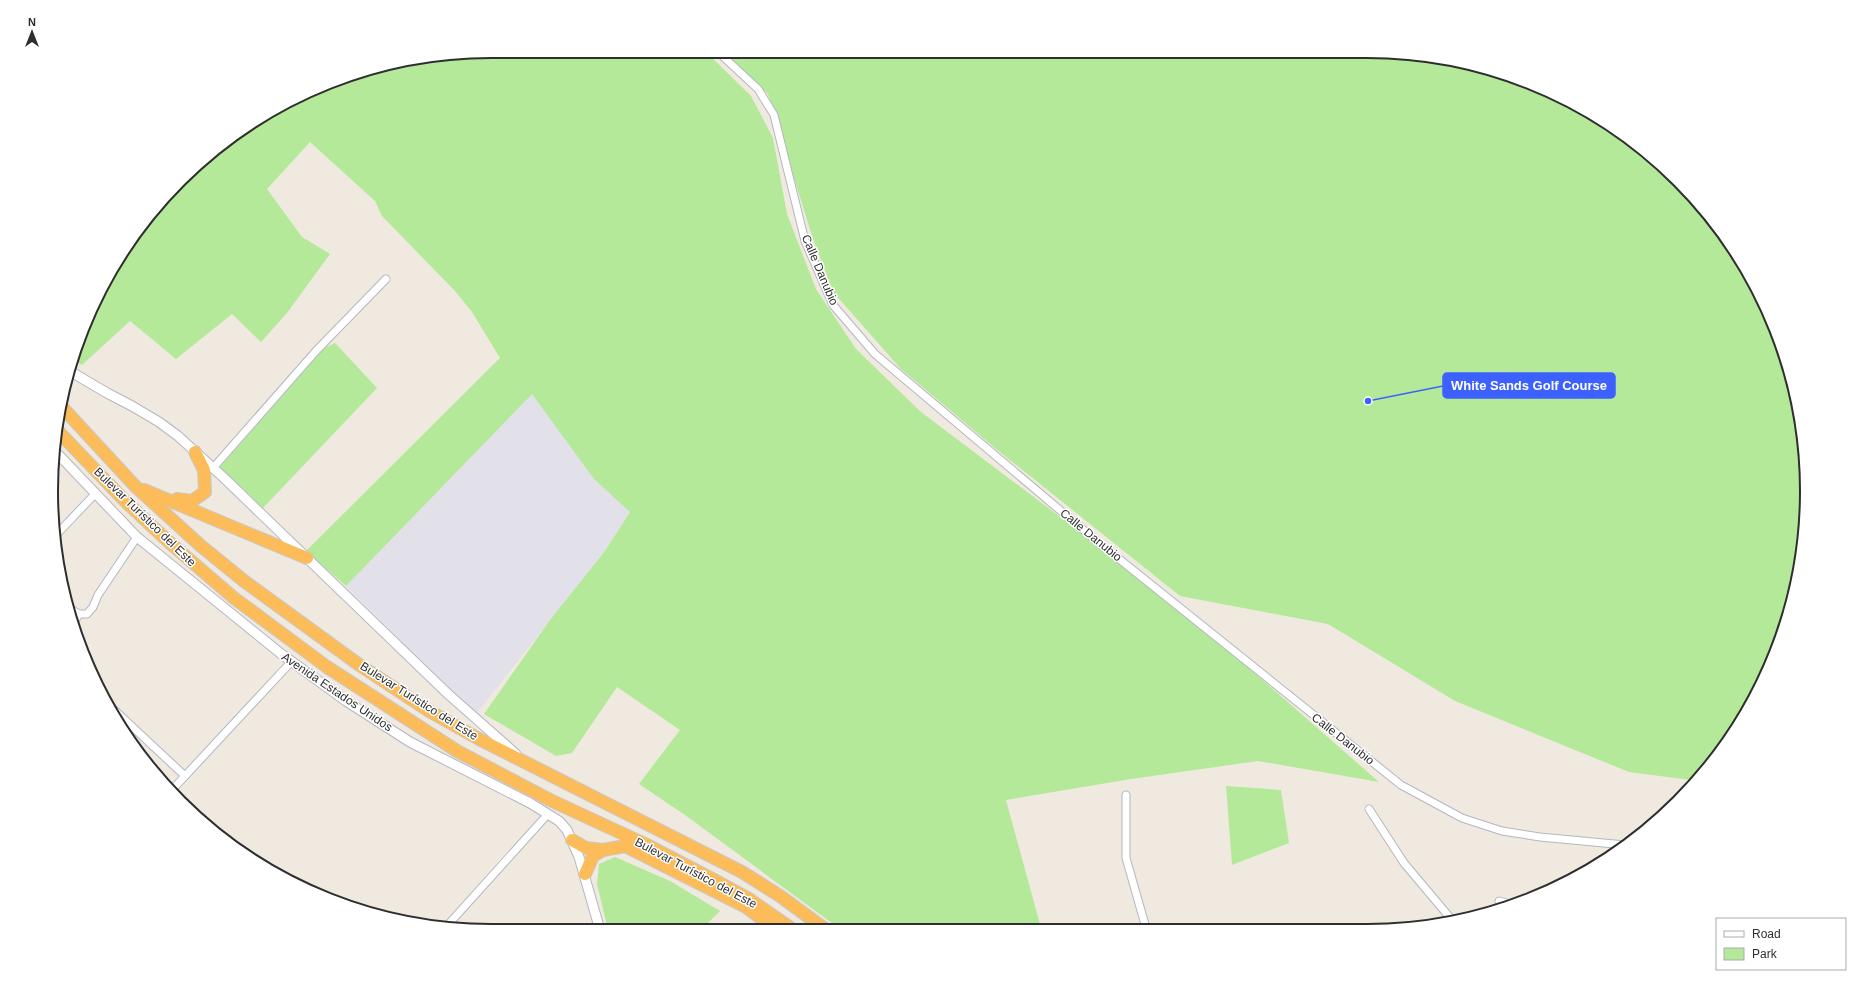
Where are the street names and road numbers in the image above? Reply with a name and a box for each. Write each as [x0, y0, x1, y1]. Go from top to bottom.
street label: Calle Danubio [799, 233, 841, 308]
street label: Bulevar Turístico del Este [91, 465, 199, 570]
street label: Calle Danubio [1057, 506, 1125, 564]
street label: Avenida Estados Unidos [279, 650, 395, 734]
street label: Bulevar Turístico del Este [358, 659, 481, 743]
street label: Calle Danubio [1309, 710, 1377, 768]
street label: Bulevar Turístico del Este [633, 835, 760, 911]

